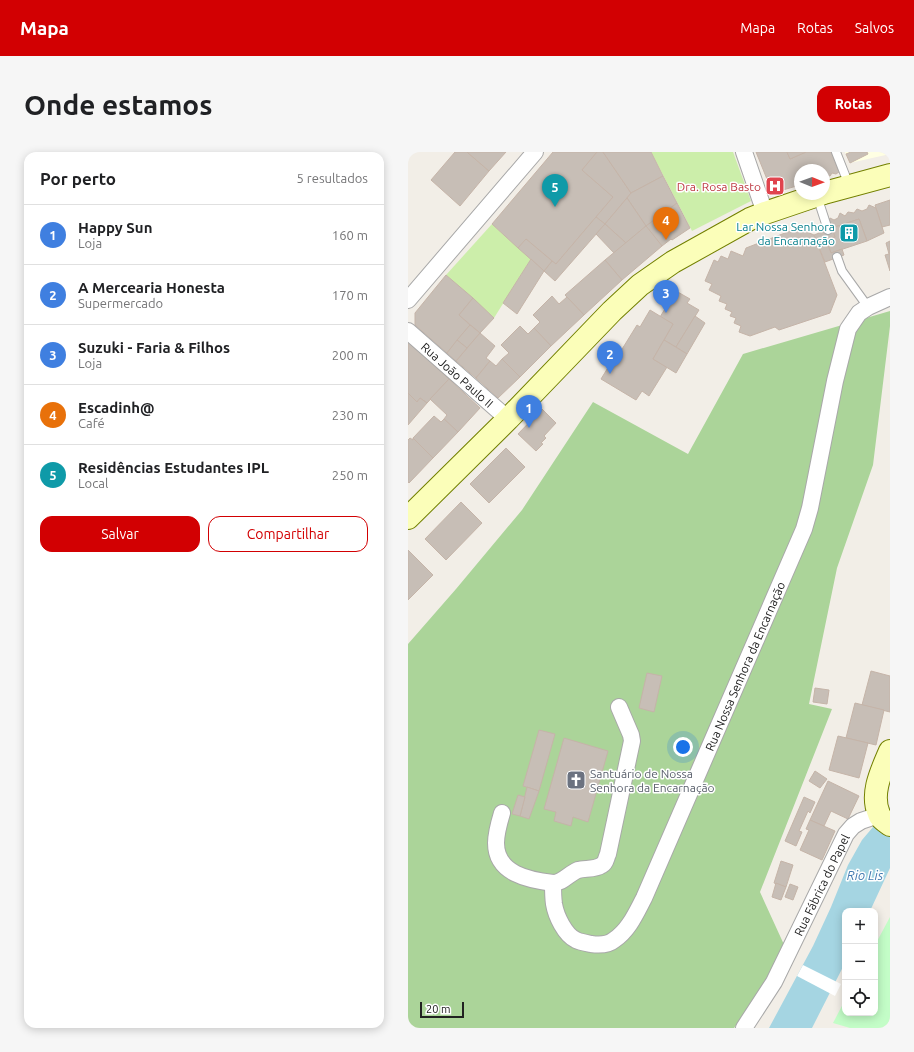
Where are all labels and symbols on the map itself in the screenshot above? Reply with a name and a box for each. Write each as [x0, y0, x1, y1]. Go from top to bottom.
north arrow [794, 164, 830, 200]
pin: 5 [542, 174, 568, 207]
hospital icon: Dra. Rosa Basto [764, 175, 786, 197]
place label: Dra. Rosa Basto [677, 180, 761, 193]
pin: 4 [653, 207, 679, 240]
place label: Lar Nossa Senhora da Encarnação [736, 220, 835, 247]
building icon: Lar Nossa Senhora da Encarnação [838, 222, 860, 244]
pin: 3 [653, 280, 679, 313]
street label: Rua João Paulo II [419, 340, 496, 410]
pin: 2 [597, 341, 623, 374]
pin: 1 [516, 395, 542, 428]
street label: Rua Nossa Senhora da Encarnação [702, 580, 787, 753]
your location [673, 737, 693, 757]
place label: Santuário de Nossa Senhora da Encarnação [590, 767, 715, 794]
church icon: Santuário de Nossa Senhora da Encarnação [565, 769, 587, 791]
street label: Rua Fábrica do Papel [791, 832, 851, 938]
water label: Rio Lis [847, 868, 884, 882]
scale bar [420, 1000, 464, 1019]

